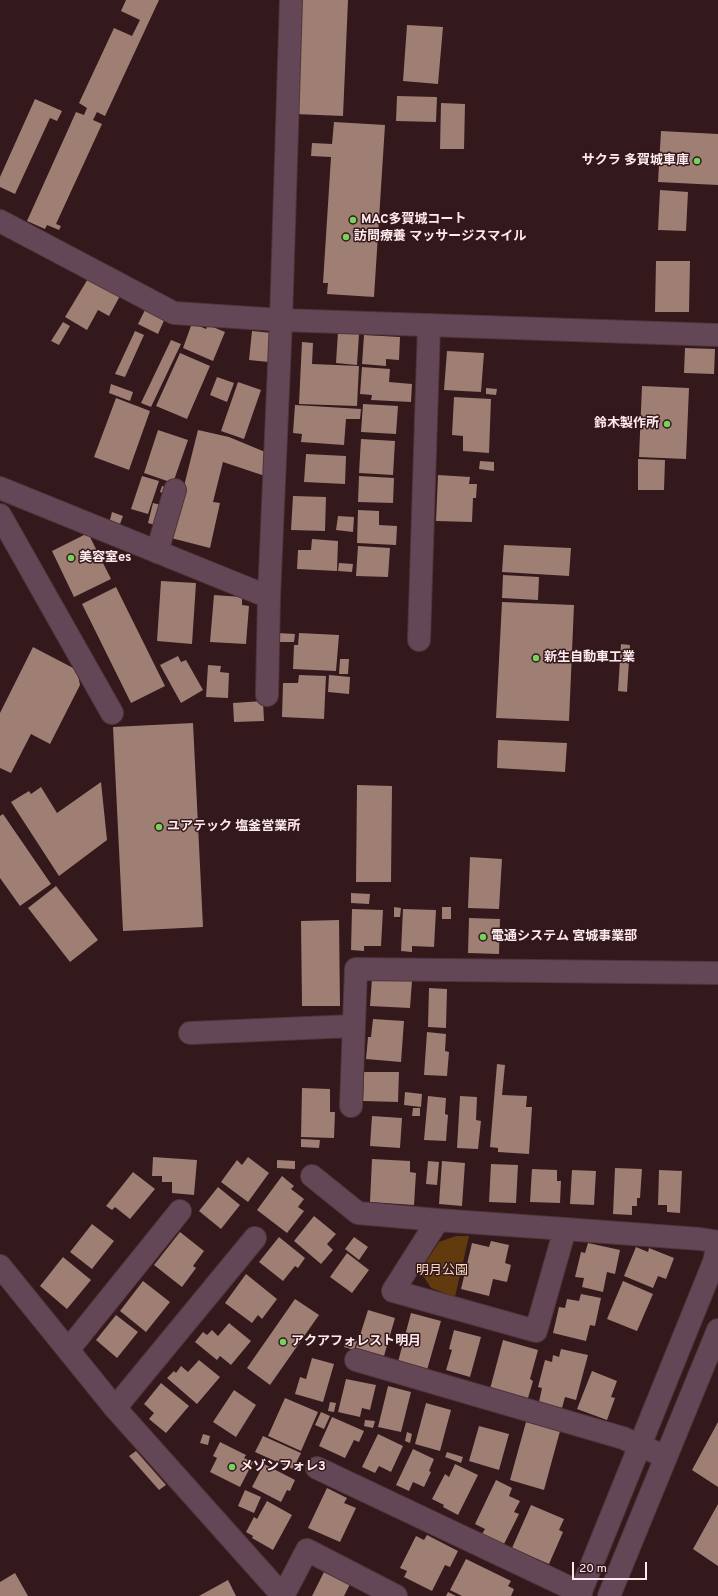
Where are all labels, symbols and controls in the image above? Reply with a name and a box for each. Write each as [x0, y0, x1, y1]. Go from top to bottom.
place label: サクラ 多賀城車庫 [582, 153, 689, 169]
marker: サクラ 多賀城車庫 [692, 156, 702, 166]
place label: MAC多賀城コート [361, 212, 467, 228]
marker: MAC多賀城コート [348, 215, 358, 225]
place label: 訪問療養 マッサージスマイル [354, 229, 526, 245]
marker: 訪問療養 マッサージスマイル [341, 232, 351, 242]
place label: 鈴木製作所 [594, 416, 659, 432]
marker: 鈴木製作所 [662, 419, 672, 429]
place label: 美容室es [79, 550, 132, 566]
marker: 美容室es [66, 553, 76, 563]
place label: 新生自動車工業 [544, 650, 635, 666]
marker: 新生自動車工業 [531, 653, 541, 663]
place label: ユアテック 塩釜営業所 [167, 819, 300, 835]
marker: ユアテック 塩釜営業所 [154, 822, 164, 832]
place label: 電通システム 宮城事業部 [491, 929, 637, 945]
marker: 電通システム 宮城事業部 [478, 932, 488, 942]
park label: 明月公園 [416, 1263, 468, 1279]
place label: アクアフォレスト明月 [291, 1334, 421, 1350]
marker: アクアフォレスト明月 [278, 1337, 288, 1347]
place label: メゾンフォレ3 [240, 1459, 326, 1475]
marker: メゾンフォレ3 [227, 1462, 237, 1472]
scale bar [574, 1554, 649, 1580]
text: 20 m [579, 1561, 607, 1577]

